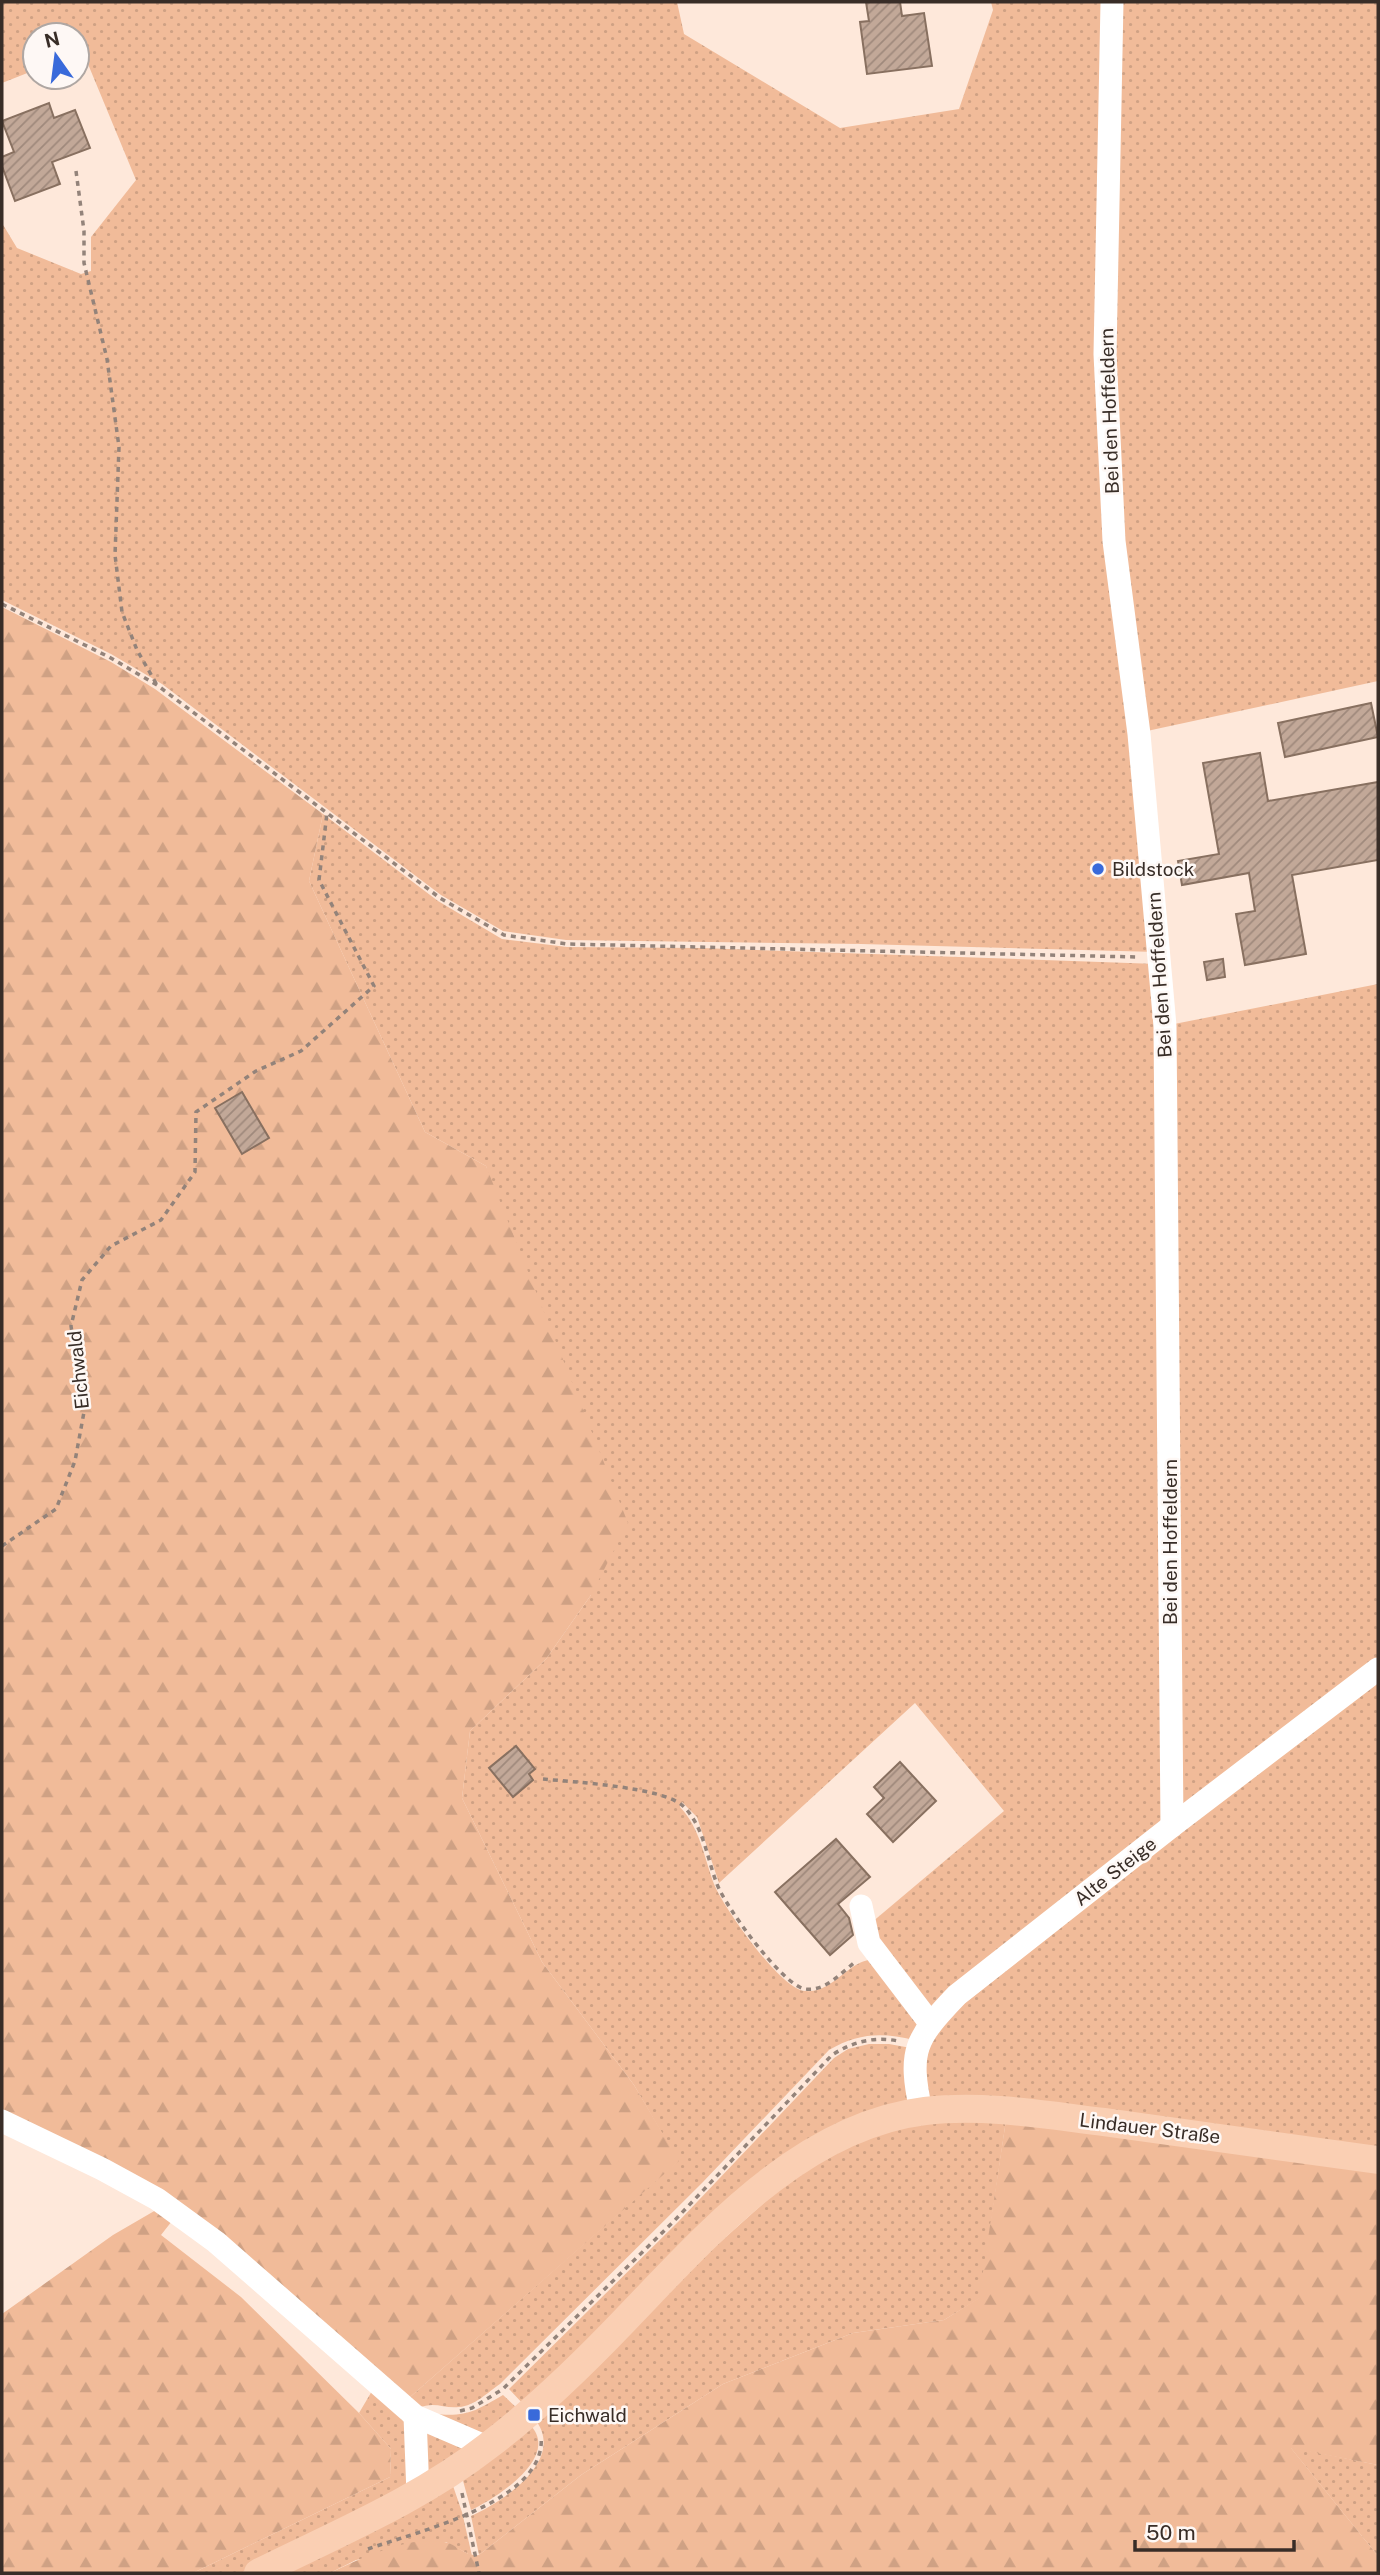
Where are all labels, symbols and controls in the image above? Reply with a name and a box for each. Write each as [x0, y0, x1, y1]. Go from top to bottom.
north arrow [21, 21, 91, 91]
text: N [42, 27, 62, 52]
street label: Bei den Hoffeldern [1095, 328, 1123, 494]
place label: Bildstock [1112, 858, 1195, 880]
marker: Bildstock [1090, 861, 1106, 877]
street label: Bei den Hoffeldern [1142, 891, 1176, 1059]
street label: Eichwald [63, 1330, 93, 1410]
street label: Bei den Hoffeldern [1159, 1459, 1181, 1625]
street label: Alte Steige [1070, 1832, 1160, 1910]
street label: Lindauer Straße [1078, 2108, 1222, 2148]
place label: Eichwald [548, 2404, 627, 2426]
marker: Eichwald [526, 2407, 542, 2423]
scale bar [1135, 2508, 1294, 2552]
text: 50 m [1146, 2520, 1196, 2545]

